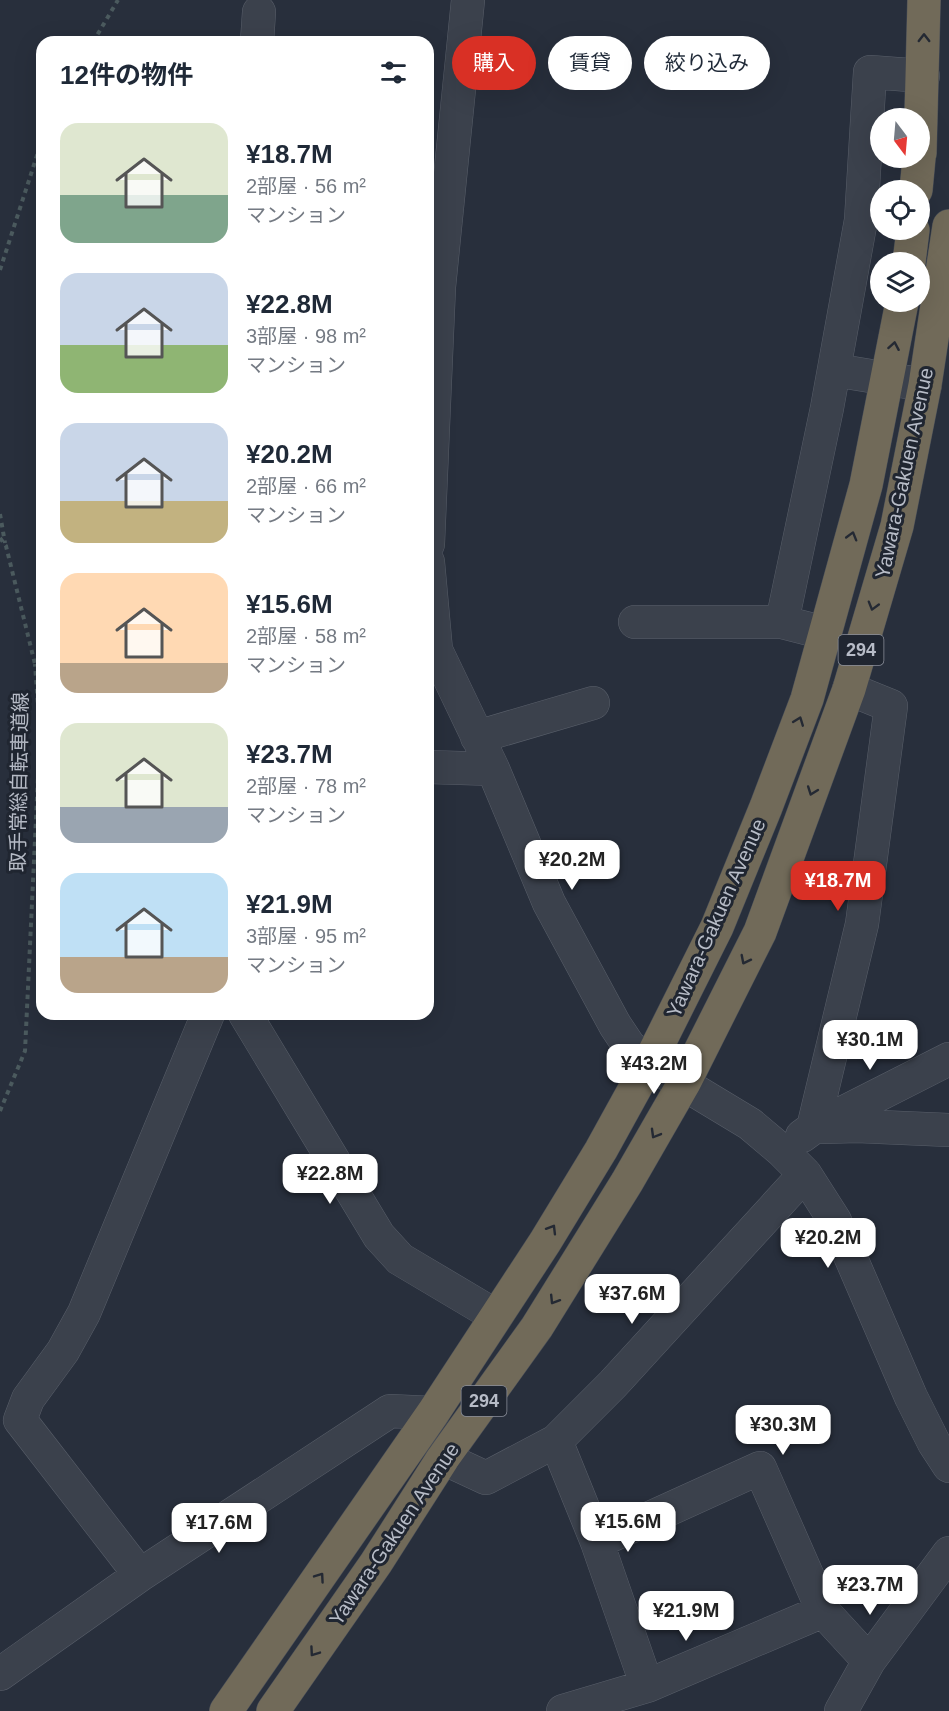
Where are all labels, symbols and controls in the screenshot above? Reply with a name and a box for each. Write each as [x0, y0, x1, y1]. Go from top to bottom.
one-way arrow [918, 34, 930, 43]
chip: 購入 [452, 36, 536, 90]
chip: 賃貸 [548, 36, 632, 90]
chip: 絞り込み [644, 36, 770, 90]
icon: filters [377, 56, 410, 89]
text: 12件の物件 [60, 60, 193, 90]
north arrow [870, 108, 930, 168]
map controls [870, 108, 930, 312]
text: ¥18.7M [246, 139, 333, 169]
icon: home [108, 147, 180, 219]
text: 2部屋 · 56 m² [246, 175, 366, 197]
button: locate [870, 180, 930, 240]
text: マンション [246, 204, 346, 226]
button: layers [870, 252, 930, 312]
text: ¥22.8M [246, 289, 333, 319]
icon: home [108, 297, 180, 369]
text: 3部屋 · 98 m² [246, 325, 366, 347]
one-way arrow [888, 341, 900, 351]
text: マンション [246, 354, 346, 376]
street label: Yawara-Gakuen Avenue [871, 366, 937, 580]
text: ¥20.2M [246, 439, 333, 469]
icon: home [108, 447, 180, 519]
text: 2部屋 · 66 m² [246, 475, 366, 497]
text: マンション [246, 504, 346, 526]
one-way arrow [845, 531, 857, 542]
text: ¥15.6M [246, 589, 333, 619]
icon: home [108, 597, 180, 669]
one-way arrow [868, 601, 881, 611]
text: 2部屋 · 58 m² [246, 625, 366, 647]
road number: 294 [838, 635, 884, 665]
text: マンション [246, 654, 346, 676]
street label: 取手常総自転車道線 [6, 692, 32, 872]
one-way arrow [791, 716, 804, 727]
text: ¥23.7M [246, 739, 333, 769]
icon: home [108, 747, 180, 819]
text: 2部屋 · 78 m² [246, 775, 366, 797]
one-way arrow [807, 784, 819, 795]
text: マンション [246, 804, 346, 826]
street label: Yawara-Gakuen Avenue [662, 815, 770, 1021]
pin: ¥20.2M [523, 840, 621, 891]
text: ¥20.2M [539, 848, 605, 870]
pin: ¥18.7M [789, 861, 887, 912]
text: ¥18.7M [805, 869, 871, 891]
text: ¥21.9M [246, 889, 333, 919]
icon: home [108, 897, 180, 969]
text: 3部屋 · 95 m² [246, 925, 366, 947]
text: マンション [246, 954, 346, 976]
one-way arrow [741, 954, 753, 965]
pin: ¥30.1M [821, 1020, 919, 1071]
text: ¥30.1M [837, 1028, 903, 1050]
pin: ¥43.2M [605, 1044, 703, 1095]
text: ¥43.2M [621, 1052, 687, 1074]
one-way arrow [651, 1128, 662, 1138]
pin: ¥22.8M [281, 1154, 379, 1205]
text: ¥22.8M [297, 1162, 363, 1184]
pin: ¥20.2M [779, 1218, 877, 1269]
one-way arrow [545, 1225, 557, 1235]
text: ¥20.2M [795, 1226, 861, 1248]
pin: ¥37.6M [583, 1274, 681, 1325]
text: ¥37.6M [599, 1282, 665, 1304]
one-way arrow [549, 1294, 561, 1304]
road number: 294 [462, 1386, 506, 1416]
pin: ¥30.3M [734, 1405, 832, 1456]
text: ¥30.3M [750, 1413, 816, 1435]
street label: Yawara-Gakuen Avenue [325, 1439, 463, 1629]
pin: ¥15.6M [579, 1502, 677, 1553]
pin: ¥17.6M [170, 1503, 268, 1554]
text: ¥15.6M [595, 1510, 661, 1532]
text: ¥17.6M [186, 1511, 252, 1533]
pin: ¥23.7M [821, 1565, 919, 1616]
one-way arrow [313, 1573, 324, 1584]
text: ¥23.7M [837, 1573, 903, 1595]
pin: ¥21.9M [637, 1591, 735, 1642]
text: ¥21.9M [653, 1599, 719, 1621]
one-way arrow [310, 1646, 321, 1657]

